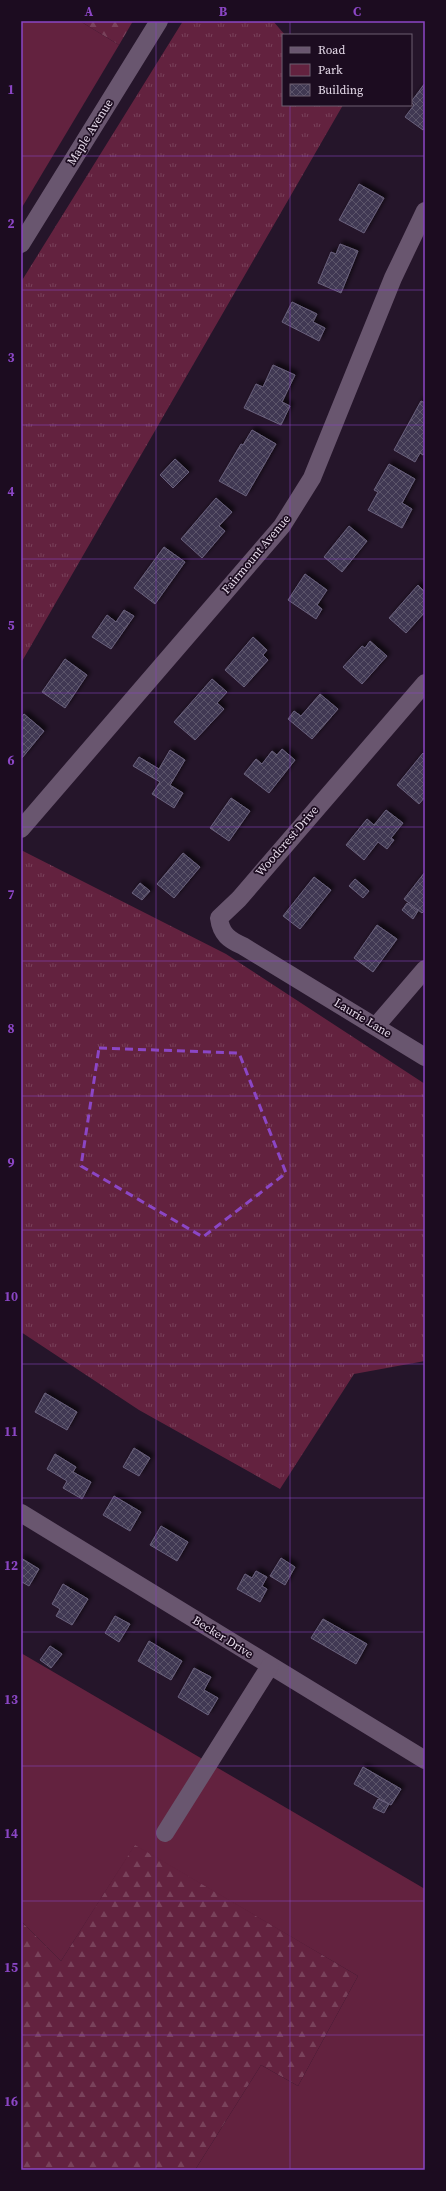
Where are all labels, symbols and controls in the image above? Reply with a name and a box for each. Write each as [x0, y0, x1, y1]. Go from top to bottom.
text: A [85, 3, 94, 20]
text: B [219, 3, 228, 20]
text: C [353, 3, 361, 20]
legend [282, 34, 412, 106]
text: Road [318, 42, 345, 58]
text: Park [318, 62, 343, 78]
text: 1 [7, 81, 15, 98]
text: Building [318, 82, 363, 98]
street label: Maple Avenue [63, 96, 117, 168]
text: 2 [7, 215, 15, 232]
text: 3 [7, 349, 15, 366]
text: 4 [7, 483, 15, 500]
street label: Fairmount Avenue [218, 511, 294, 597]
text: 5 [7, 617, 15, 634]
text: 6 [7, 752, 15, 769]
street label: Woodcrest Drive [252, 802, 322, 880]
text: 7 [7, 886, 15, 903]
street label: Laurie Lane [331, 995, 395, 1041]
text: 8 [7, 1020, 15, 1037]
text: 9 [7, 1154, 15, 1171]
text: 10 [4, 1288, 18, 1305]
text: 11 [4, 1423, 18, 1440]
text: 12 [4, 1557, 18, 1574]
street label: Becker Drive [190, 1612, 256, 1662]
text: 13 [4, 1691, 18, 1708]
text: 14 [4, 1825, 18, 1842]
text: 15 [4, 1959, 18, 1976]
text: 16 [4, 2093, 18, 2110]

